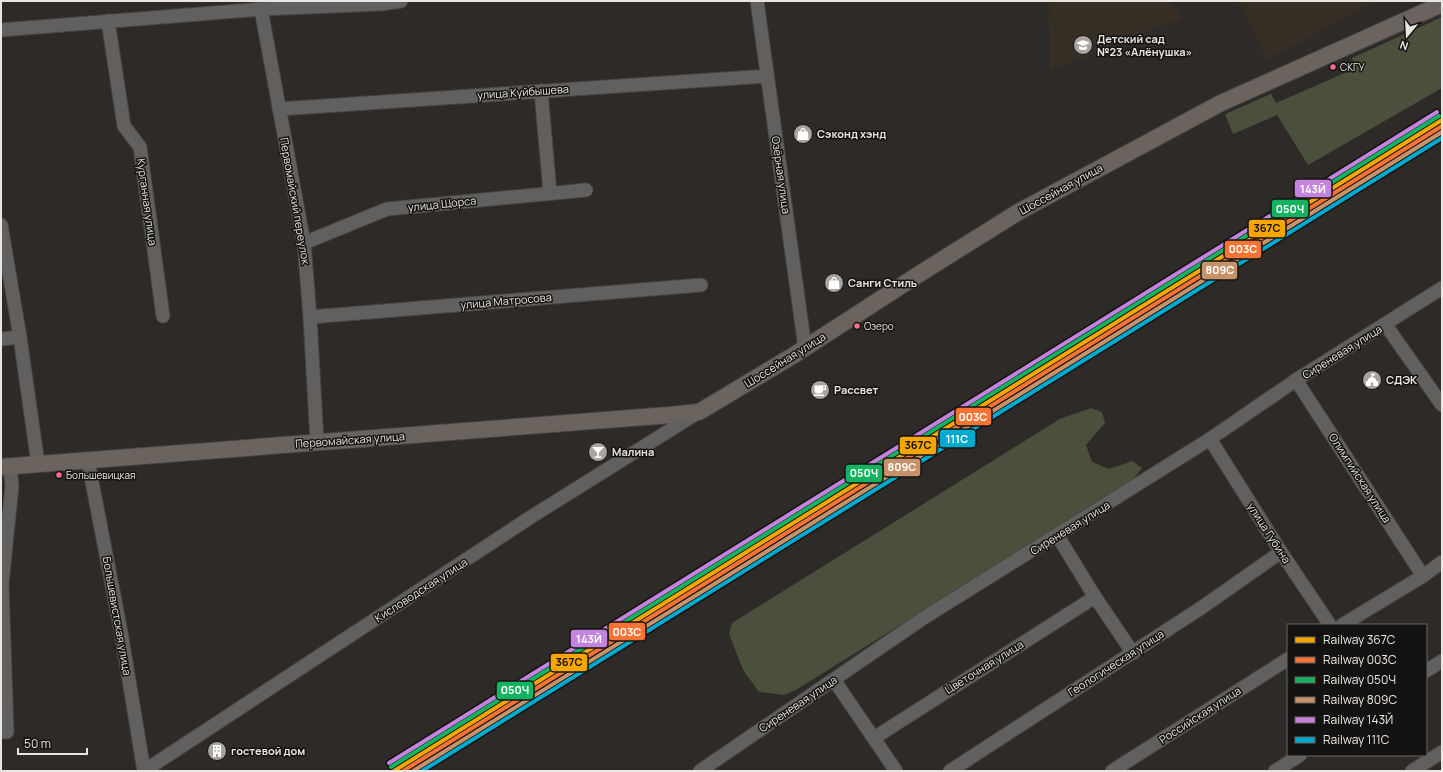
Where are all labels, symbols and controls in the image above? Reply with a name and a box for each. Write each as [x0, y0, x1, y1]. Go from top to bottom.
north arrow [1387, 16, 1427, 56]
place label: Детский сад №23 «Алёнушка» [1097, 31, 1192, 59]
school or university icon: Детский сад №23 «Алёнушка» [1072, 34, 1094, 56]
text: N [1398, 38, 1410, 54]
place label: СКГУ [1340, 60, 1365, 74]
marker: СКГУ [1328, 62, 1338, 72]
street label: улица Куйбышева [477, 81, 569, 102]
shop icon: Сэконд хэнд [792, 123, 814, 145]
place label: Сэконд хэнд [817, 126, 886, 141]
street label: Озёрная улица [769, 135, 794, 215]
street label: Первомайский переулок [277, 136, 314, 266]
street label: Курганная улица [134, 157, 161, 246]
street label: Шоссейная улица [1016, 159, 1105, 218]
line badge: 143Й [1294, 179, 1332, 198]
text: 143Й [1300, 181, 1326, 196]
street label: улица Щорса [407, 192, 477, 215]
line badge: 050Ч [1271, 199, 1309, 218]
text: 050Ч [1276, 201, 1304, 216]
line badge: 367С [1248, 219, 1286, 238]
text: 367С [1253, 220, 1281, 235]
line badge: 003С [1224, 240, 1262, 259]
text: 003С [1229, 241, 1258, 256]
line badge: 809С [1201, 261, 1238, 280]
text: 809С [1206, 262, 1234, 277]
shop icon: Санги Стиль [823, 272, 845, 294]
place label: Санги Стиль [848, 275, 917, 290]
street label: улица Матросова [460, 289, 552, 312]
place label: Озеро [864, 319, 894, 333]
marker: Озеро [852, 321, 862, 331]
street label: Сиреневая улица [1299, 321, 1384, 382]
street label: Шоссейная улица [741, 329, 828, 391]
public building icon: СДЭК [1361, 369, 1383, 391]
place label: СДЭК [1386, 372, 1418, 387]
cafe icon: Рассвет [809, 379, 831, 401]
place label: Рассвет [834, 382, 878, 397]
line badge: 003С [955, 407, 992, 426]
text: 003С [959, 409, 988, 424]
street label: Первомайская улица [295, 428, 405, 451]
line badge: 111С [939, 429, 976, 448]
street label: Олимпийская улица [1326, 430, 1395, 525]
text: 111С [946, 431, 968, 446]
line badge: 367С [899, 436, 937, 455]
text: 367С [904, 437, 932, 452]
bar icon: Малина [587, 441, 609, 463]
place label: Малина [612, 444, 654, 459]
line badge: 809С [883, 458, 921, 477]
text: 809С [888, 459, 916, 474]
line badge: 050Ч [845, 464, 883, 483]
text: 050Ч [850, 465, 878, 480]
place label: Большевицкая [66, 468, 136, 482]
marker: Большевицкая [54, 470, 64, 480]
street label: Сиреневая улица [1027, 497, 1112, 558]
street label: улица Губина [1244, 500, 1295, 566]
street label: Кисловодская улица [372, 554, 470, 625]
street label: Большевистская улица [100, 555, 135, 677]
line badge: 003С [608, 622, 646, 641]
text: 003С [613, 624, 642, 639]
legend [1287, 624, 1427, 756]
street label: Геологическая улица [1065, 626, 1167, 699]
line badge: 143Й [570, 629, 608, 648]
text: 143Й [576, 631, 602, 646]
text: Railway 367С [1323, 631, 1396, 648]
street label: Цветочная улица [942, 636, 1026, 697]
text: Railway 003С [1323, 651, 1397, 668]
line badge: 367С [550, 653, 588, 672]
text: 367С [555, 654, 583, 669]
text: Railway 050Ч [1323, 671, 1396, 688]
street label: Сиреневая улица [756, 672, 840, 735]
line badge: 050Ч [496, 681, 534, 700]
text: 050Ч [501, 682, 529, 697]
street label: Российская улица [1156, 683, 1244, 747]
text: Railway 809С [1323, 691, 1397, 708]
text: Railway 143Й [1323, 711, 1393, 728]
scale bar [18, 730, 87, 756]
text: Railway 111С [1323, 731, 1390, 748]
text: 50 m [24, 735, 51, 752]
building icon: гостевой дом [206, 740, 228, 762]
place label: гостевой дом [231, 743, 305, 758]

